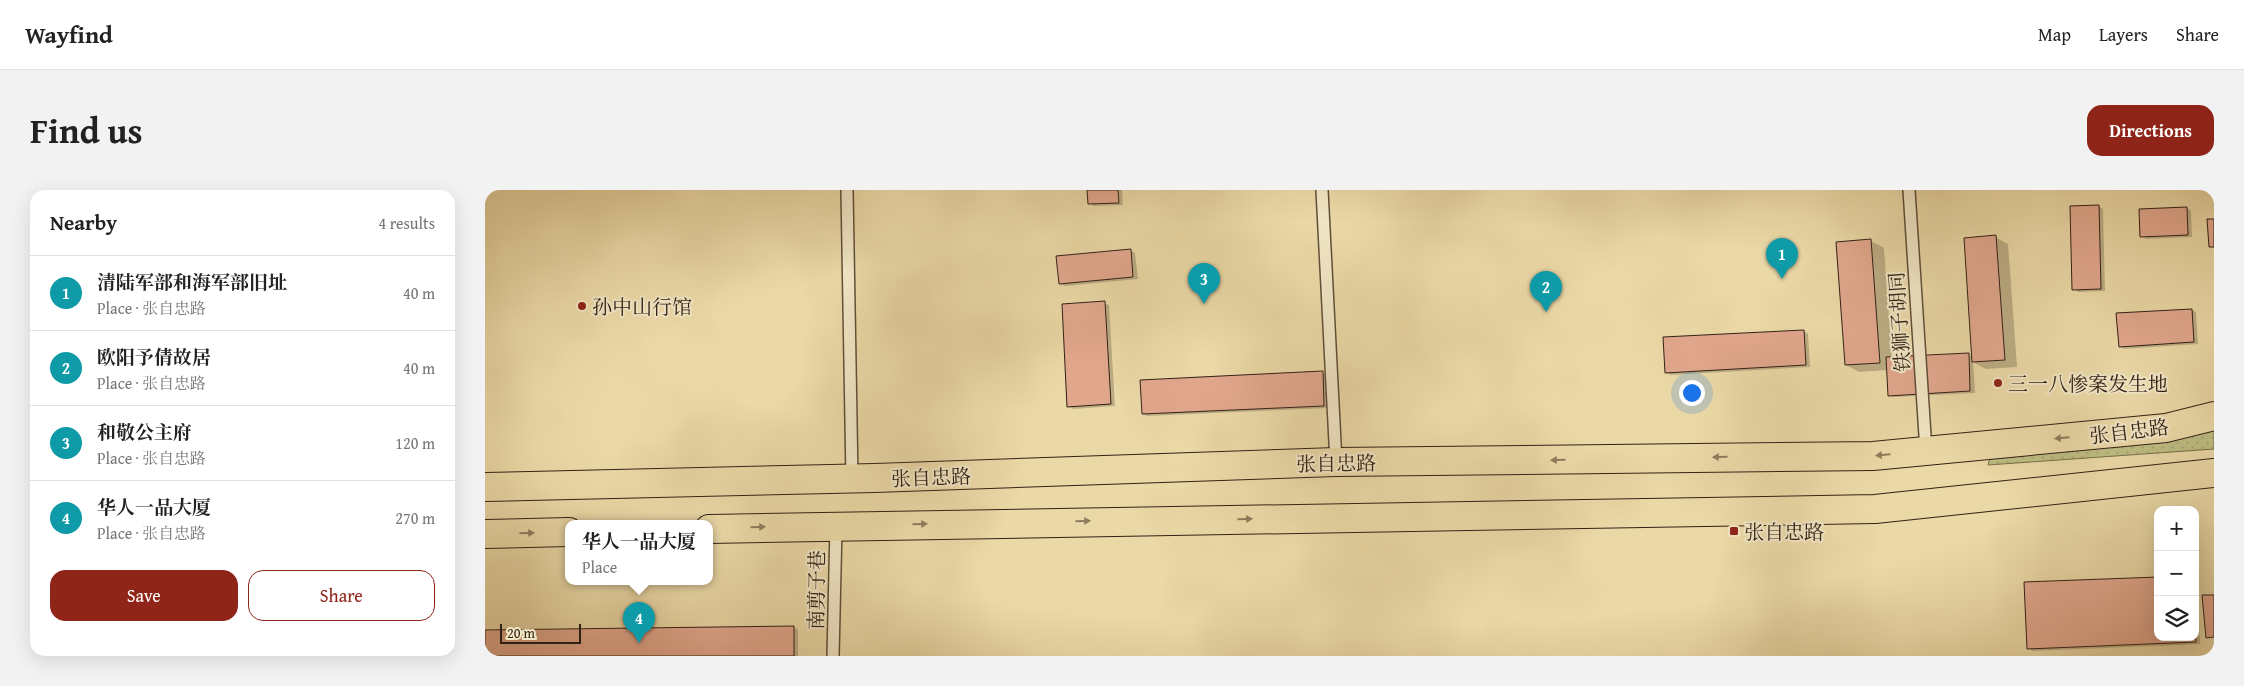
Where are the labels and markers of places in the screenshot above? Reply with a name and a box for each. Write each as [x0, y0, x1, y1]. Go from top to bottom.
pin: 1 [1766, 238, 1798, 279]
pin: 3 [1188, 263, 1220, 304]
pin: 2 [1530, 271, 1562, 312]
place label: 孙中山行馆 [592, 292, 692, 321]
marker: 孙中山行馆 [576, 300, 588, 312]
place label: 三一八惨案发生地 [2008, 369, 2168, 398]
marker: 三一八惨案发生地 [1992, 377, 2004, 389]
place label: 张自忠路 [1744, 517, 1824, 546]
marker: 张自忠路 [1728, 525, 1740, 537]
pin: 4 [623, 602, 655, 643]

